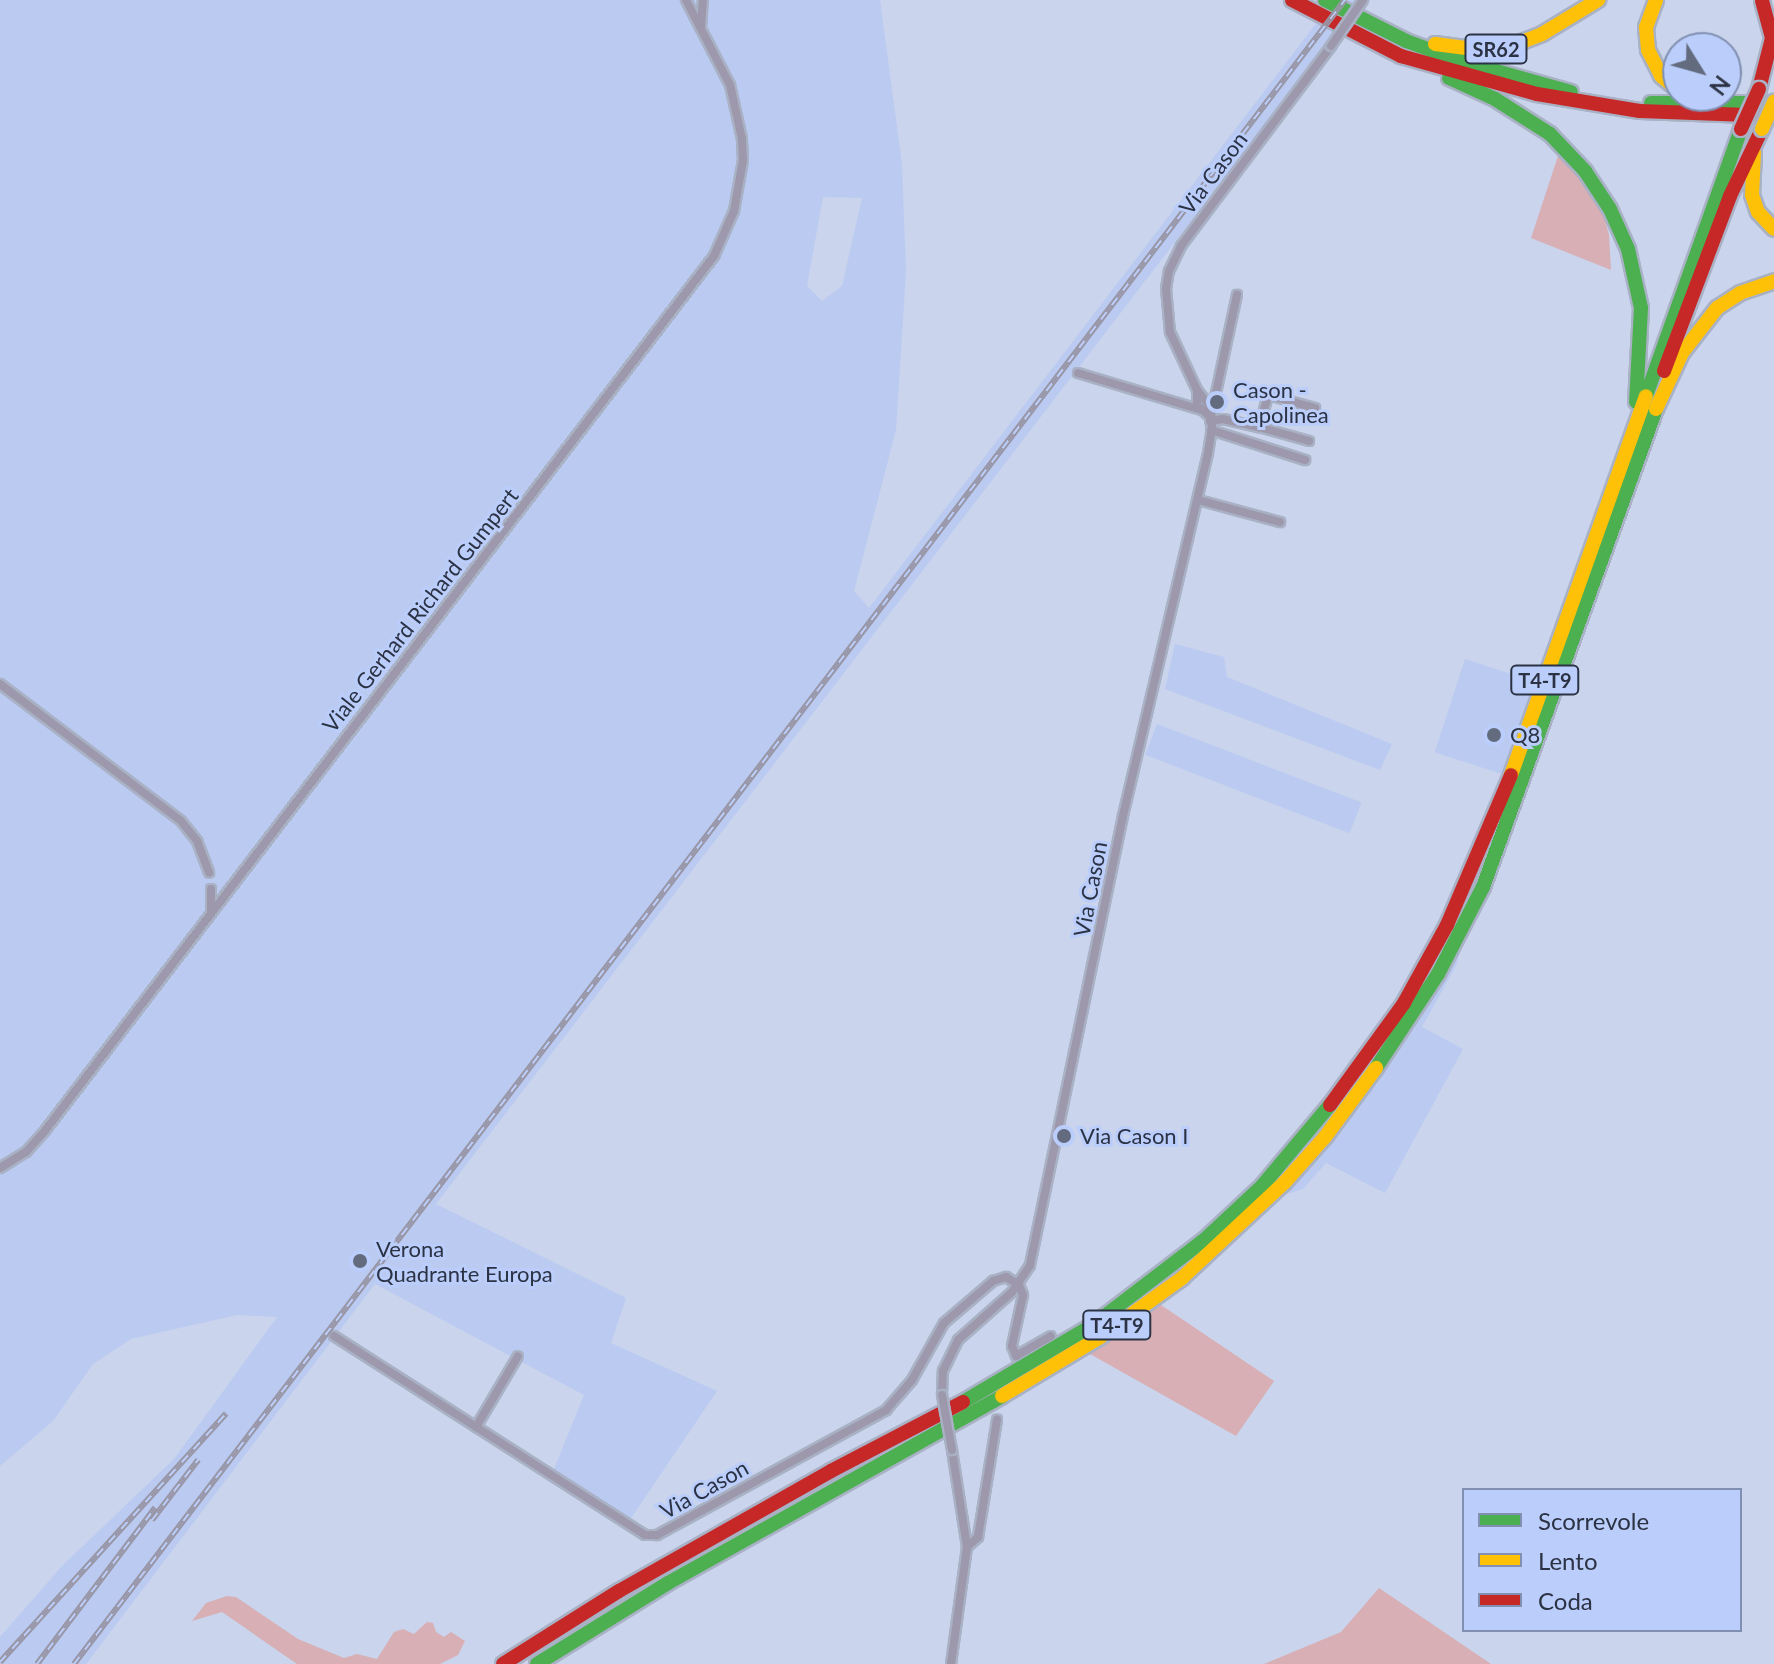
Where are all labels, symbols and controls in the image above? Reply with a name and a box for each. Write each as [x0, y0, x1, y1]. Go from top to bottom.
north arrow [1662, 32, 1742, 112]
road number: SR62 [1464, 33, 1528, 65]
text: N [1704, 71, 1736, 100]
street label: Via Cason [1173, 126, 1253, 220]
place label: Cason - Capolinea [1233, 376, 1329, 428]
marker: Cason - Capolinea [1208, 393, 1226, 411]
street label: Viale Gerhard Richard Gumpert [317, 483, 523, 737]
road number: T4-T9 [1509, 664, 1581, 696]
place label: Q8 [1510, 722, 1540, 748]
marker: Q8 [1485, 726, 1503, 744]
street label: Via Cason [1068, 839, 1112, 939]
place label: Via Cason I [1080, 1123, 1188, 1149]
marker: Via Cason I [1055, 1127, 1073, 1145]
place label: Verona Quadrante Europa [376, 1235, 553, 1286]
marker: Verona Quadrante Europa [351, 1252, 369, 1270]
road number: T4-T9 [1081, 1309, 1153, 1341]
street label: Via Cason [655, 1454, 753, 1524]
legend [1462, 1488, 1742, 1632]
text: Scorrevole [1538, 1506, 1649, 1535]
text: Lento [1538, 1546, 1598, 1575]
text: Coda [1538, 1586, 1593, 1615]

